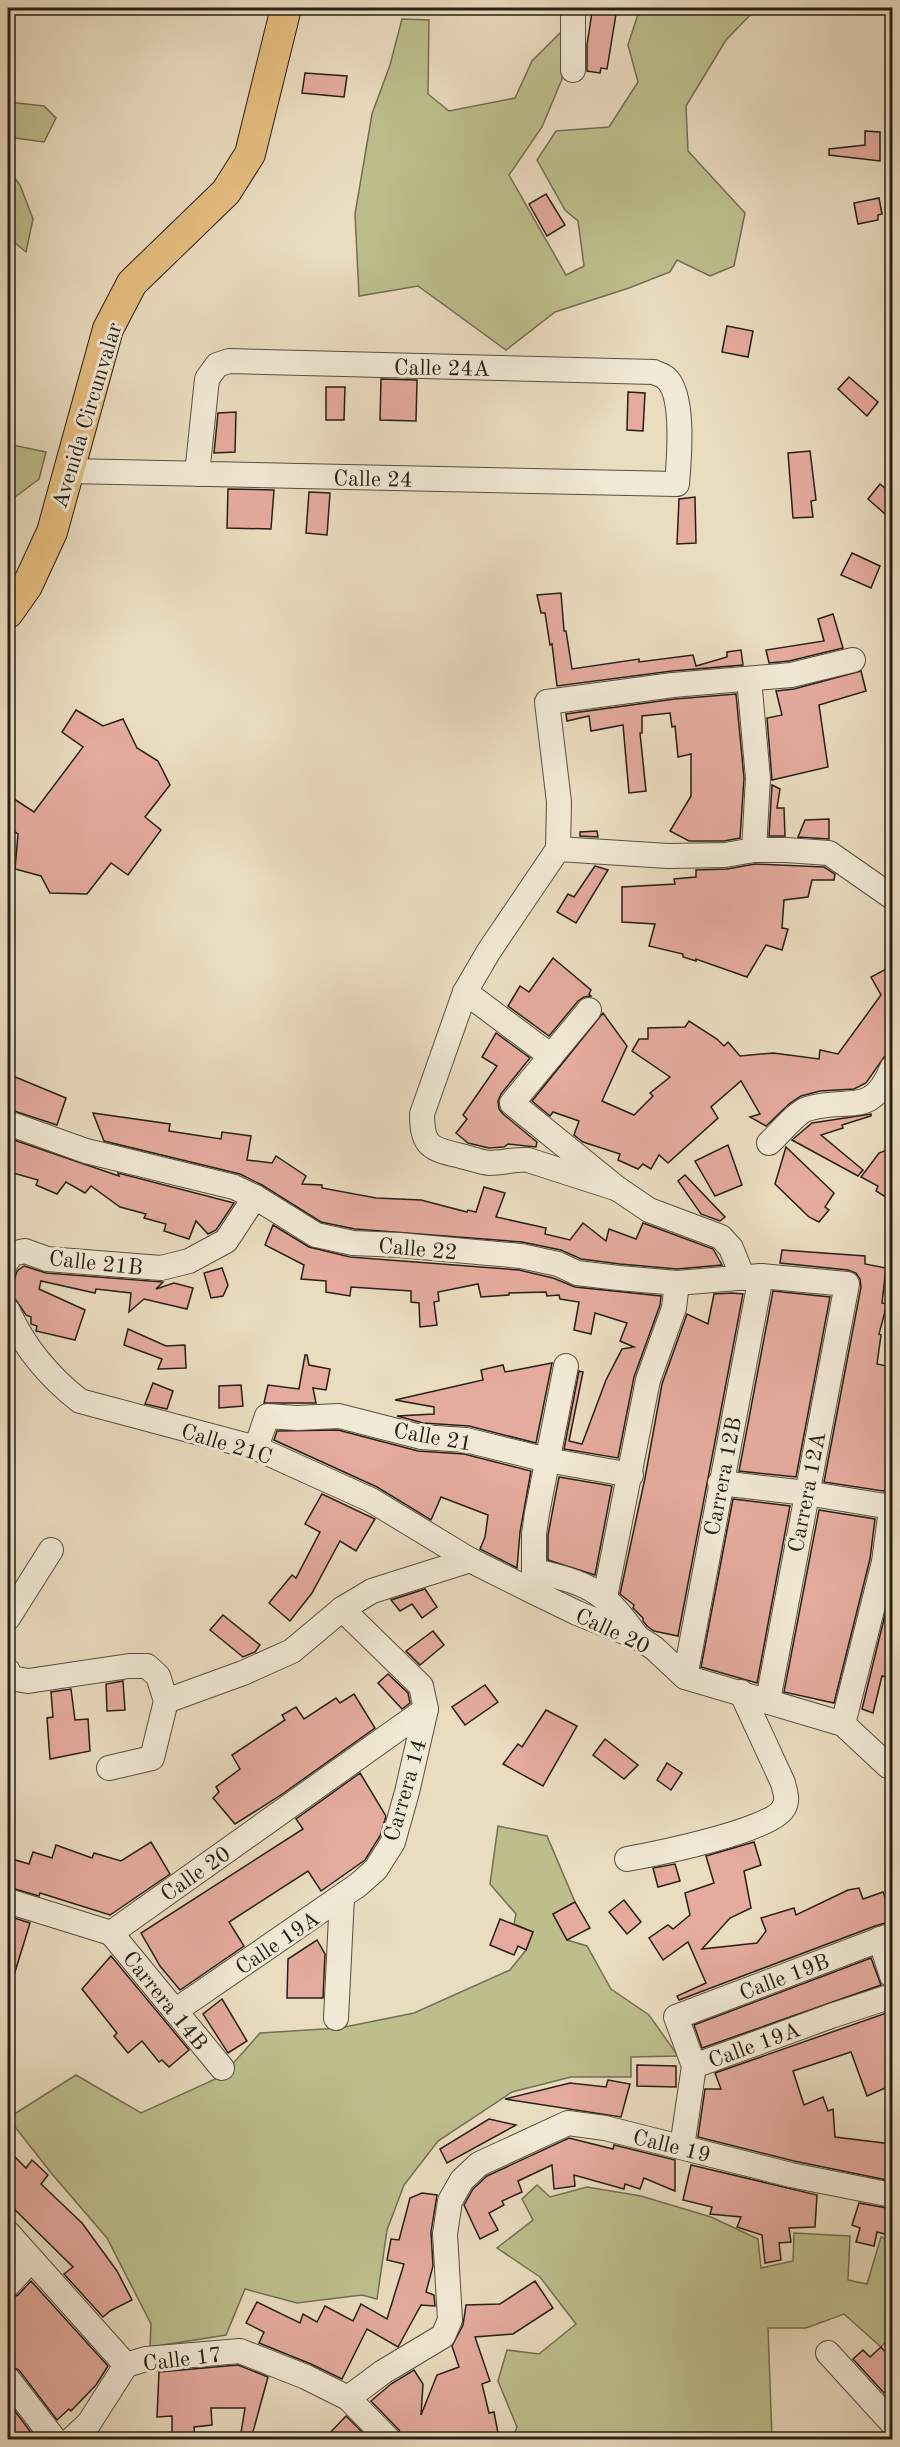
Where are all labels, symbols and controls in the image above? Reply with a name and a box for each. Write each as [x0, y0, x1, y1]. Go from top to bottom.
street label: Avenida Circunvalar [49, 320, 127, 511]
street label: Calle 24A [394, 357, 490, 381]
street label: Calle 24 [333, 468, 413, 492]
street label: Calle 22 [377, 1236, 458, 1264]
street label: Calle 21B [48, 1248, 144, 1280]
street label: Carrera 12B [702, 1415, 746, 1538]
street label: Calle 21 [392, 1420, 474, 1456]
street label: Calle 21C [178, 1421, 275, 1469]
street label: Carrera 12A [786, 1430, 830, 1554]
street label: Calle 20 [572, 1605, 653, 1659]
street label: Carrera 14 [381, 1737, 431, 1844]
street label: Calle 20 [157, 1843, 235, 1906]
street label: Calle 19A [232, 1908, 324, 1980]
street label: Carrera 14B [118, 1948, 211, 2055]
street label: Calle 19B [737, 1951, 833, 2005]
street label: Calle 19A [706, 2019, 804, 2073]
street label: Calle 19 [630, 2127, 713, 2167]
street label: Calle 17 [142, 2344, 223, 2376]

